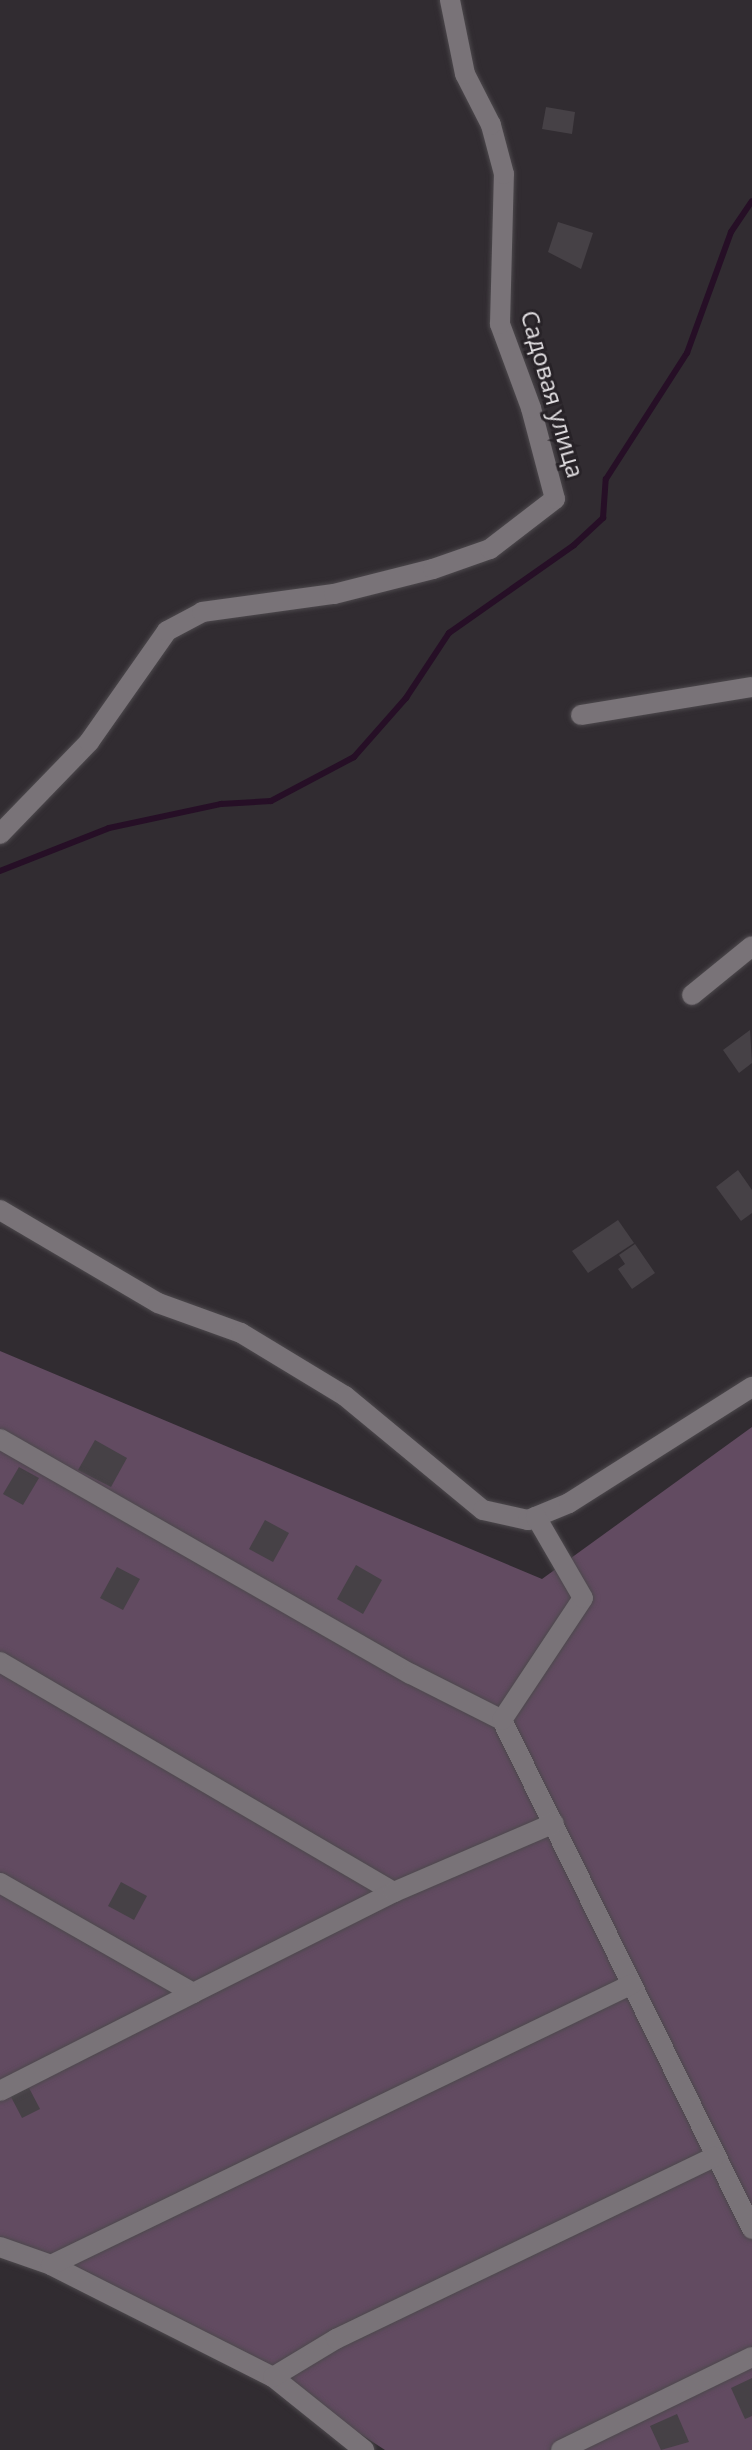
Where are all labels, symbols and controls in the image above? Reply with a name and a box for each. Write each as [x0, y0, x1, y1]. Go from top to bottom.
street label: Садовая улица [515, 307, 591, 481]

